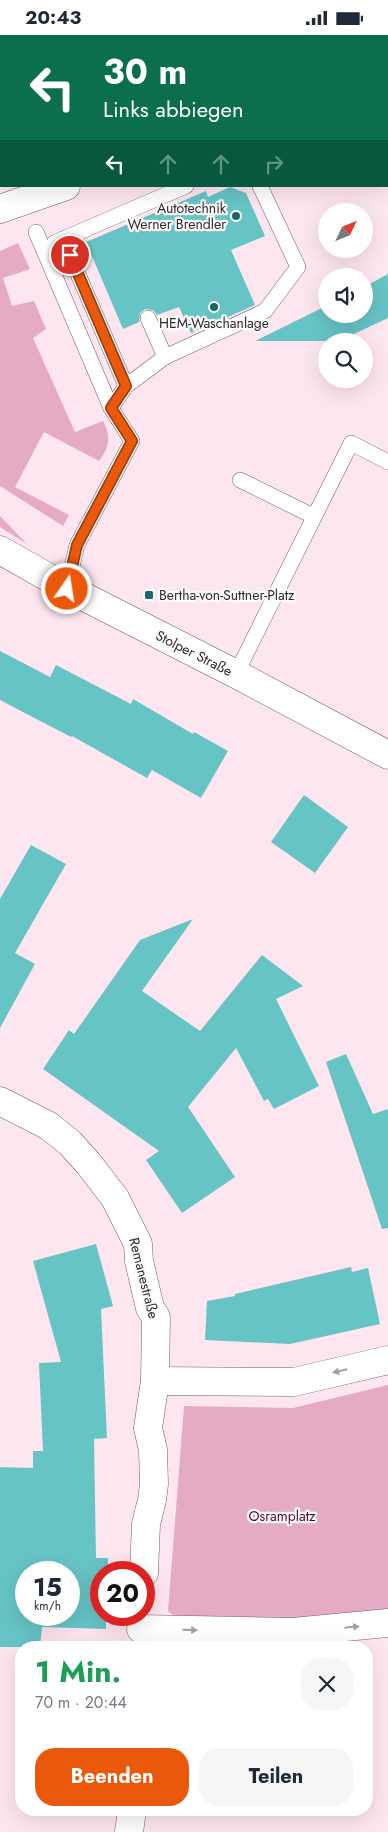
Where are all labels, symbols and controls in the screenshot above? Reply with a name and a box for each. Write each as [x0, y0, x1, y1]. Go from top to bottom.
text: 20:43 [25, 4, 81, 31]
text: 30 m [103, 47, 187, 97]
icon: left [20, 55, 85, 120]
text: Links abbiegen [103, 93, 243, 125]
icon: left [101, 150, 129, 178]
icon: ahead [154, 150, 182, 178]
icon: ahead [207, 150, 235, 178]
icon: right [260, 150, 288, 178]
place label: Autotechnik Werner Brendler [128, 198, 227, 234]
north arrow [318, 203, 372, 257]
map controls [318, 203, 373, 388]
marker: Autotechnik Werner Brendler [230, 210, 242, 222]
pin [49, 234, 91, 276]
icon: arrive [56, 241, 84, 269]
button: sound [318, 268, 373, 323]
marker: HEM-Waschanlage [208, 301, 220, 313]
place label: HEM-Waschanlage [159, 313, 269, 333]
button: search [318, 333, 373, 388]
position arrow [40, 562, 92, 614]
place label: Bertha-von-Suttner-Platz [159, 585, 295, 605]
marker: Bertha-von-Suttner-Platz [143, 589, 155, 601]
street label: Stolper Straße [152, 625, 236, 681]
street label: Remanestraße [124, 1235, 164, 1321]
one-way arrow [333, 1367, 348, 1375]
park label: Osramplatz [249, 1506, 316, 1526]
speed limit sign: 20 [90, 1561, 155, 1626]
text: 15 [33, 1569, 62, 1605]
text: km/h [34, 1597, 61, 1615]
one-way arrow [344, 1622, 360, 1630]
one-way arrow [182, 1626, 198, 1634]
text: 1 Min. [35, 1650, 121, 1693]
button: close [301, 1658, 353, 1710]
text: 70 m · 20:44 [35, 1691, 127, 1714]
button: Beenden [35, 1748, 189, 1806]
button: Teilen [199, 1748, 353, 1806]

